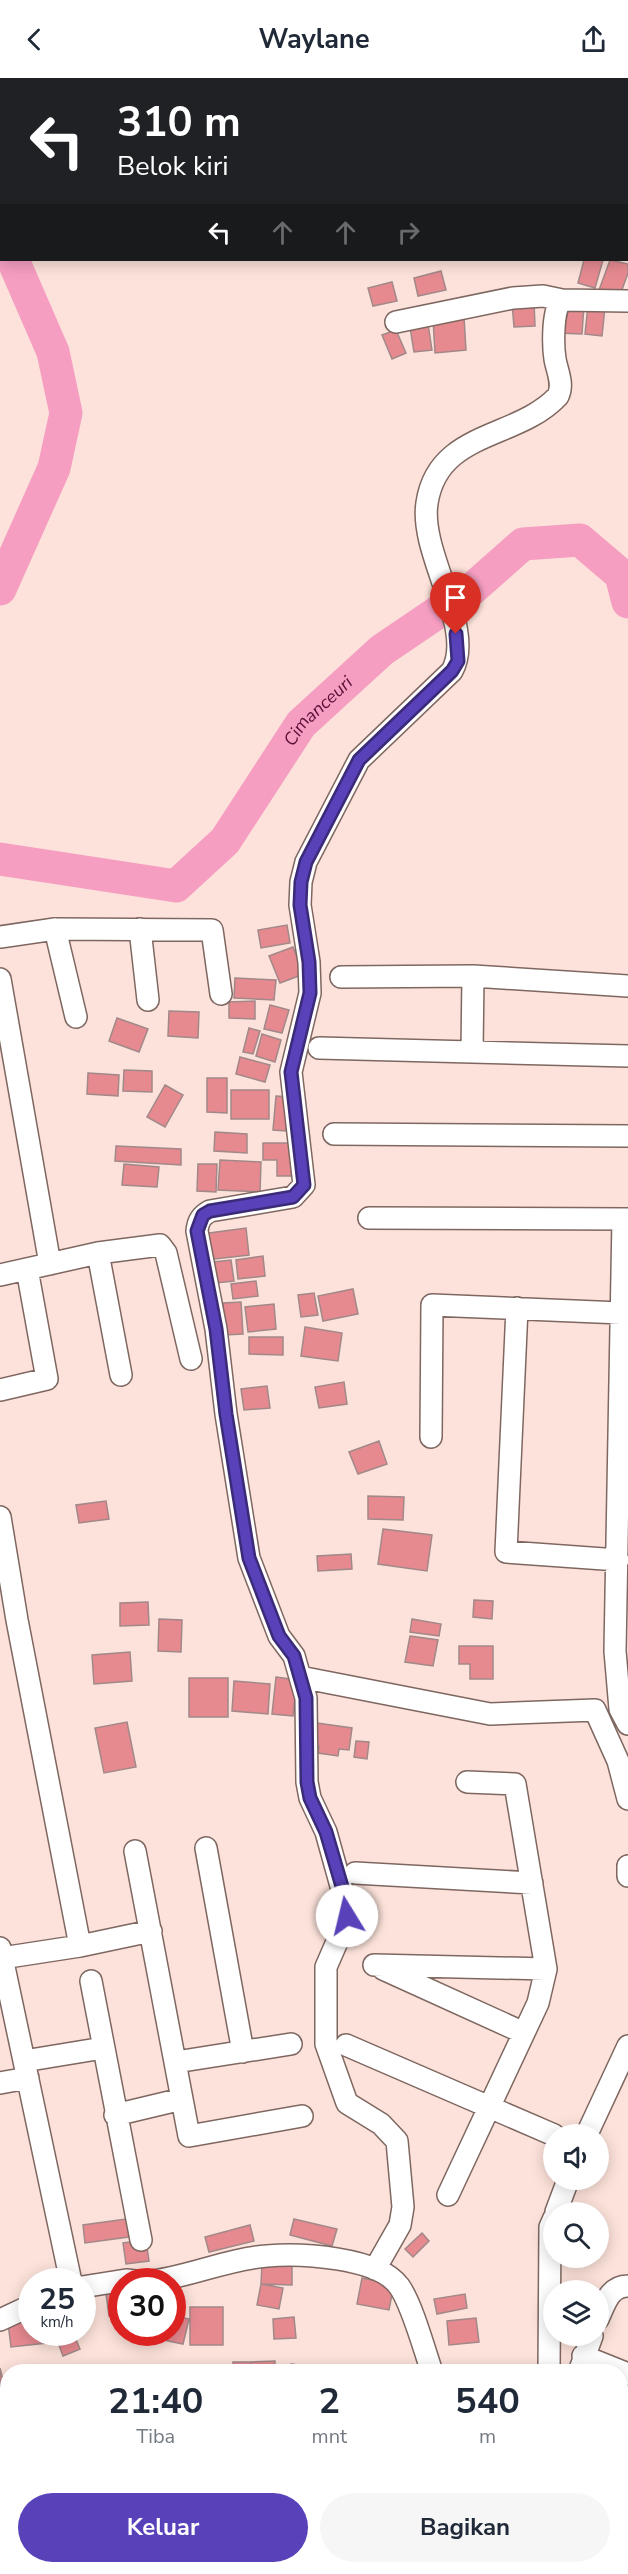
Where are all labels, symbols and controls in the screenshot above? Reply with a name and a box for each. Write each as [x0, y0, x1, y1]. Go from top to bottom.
text: Waylane [258, 21, 370, 58]
icon: back [18, 23, 51, 56]
icon: share [577, 23, 610, 56]
text: 310 m [117, 94, 241, 151]
icon: left [18, 102, 96, 180]
text: Belok kiri [117, 148, 229, 185]
icon: left [203, 216, 236, 249]
icon: ahead [266, 216, 299, 249]
icon: ahead [329, 216, 362, 249]
icon: right [392, 216, 425, 249]
pin [430, 572, 481, 634]
icon: arrive [439, 581, 472, 614]
water label: Cimanceuri [278, 670, 358, 751]
position arrow [315, 1884, 379, 1948]
map controls [543, 2124, 609, 2346]
button: sound [543, 2124, 609, 2190]
button: search [543, 2202, 609, 2268]
speed limit sign: 30 [108, 2268, 186, 2346]
text: 25 [39, 2279, 75, 2320]
button: layers [543, 2280, 609, 2346]
text: km/h [40, 2312, 74, 2332]
text: 21:40 [108, 2377, 203, 2426]
text: 2 [318, 2377, 340, 2426]
text: 540 [455, 2377, 520, 2426]
text: Tiba [136, 2423, 175, 2450]
text: mnt [312, 2423, 347, 2450]
text: m [479, 2423, 496, 2450]
button: Keluar [18, 2493, 308, 2562]
button: Bagikan [320, 2493, 610, 2562]

